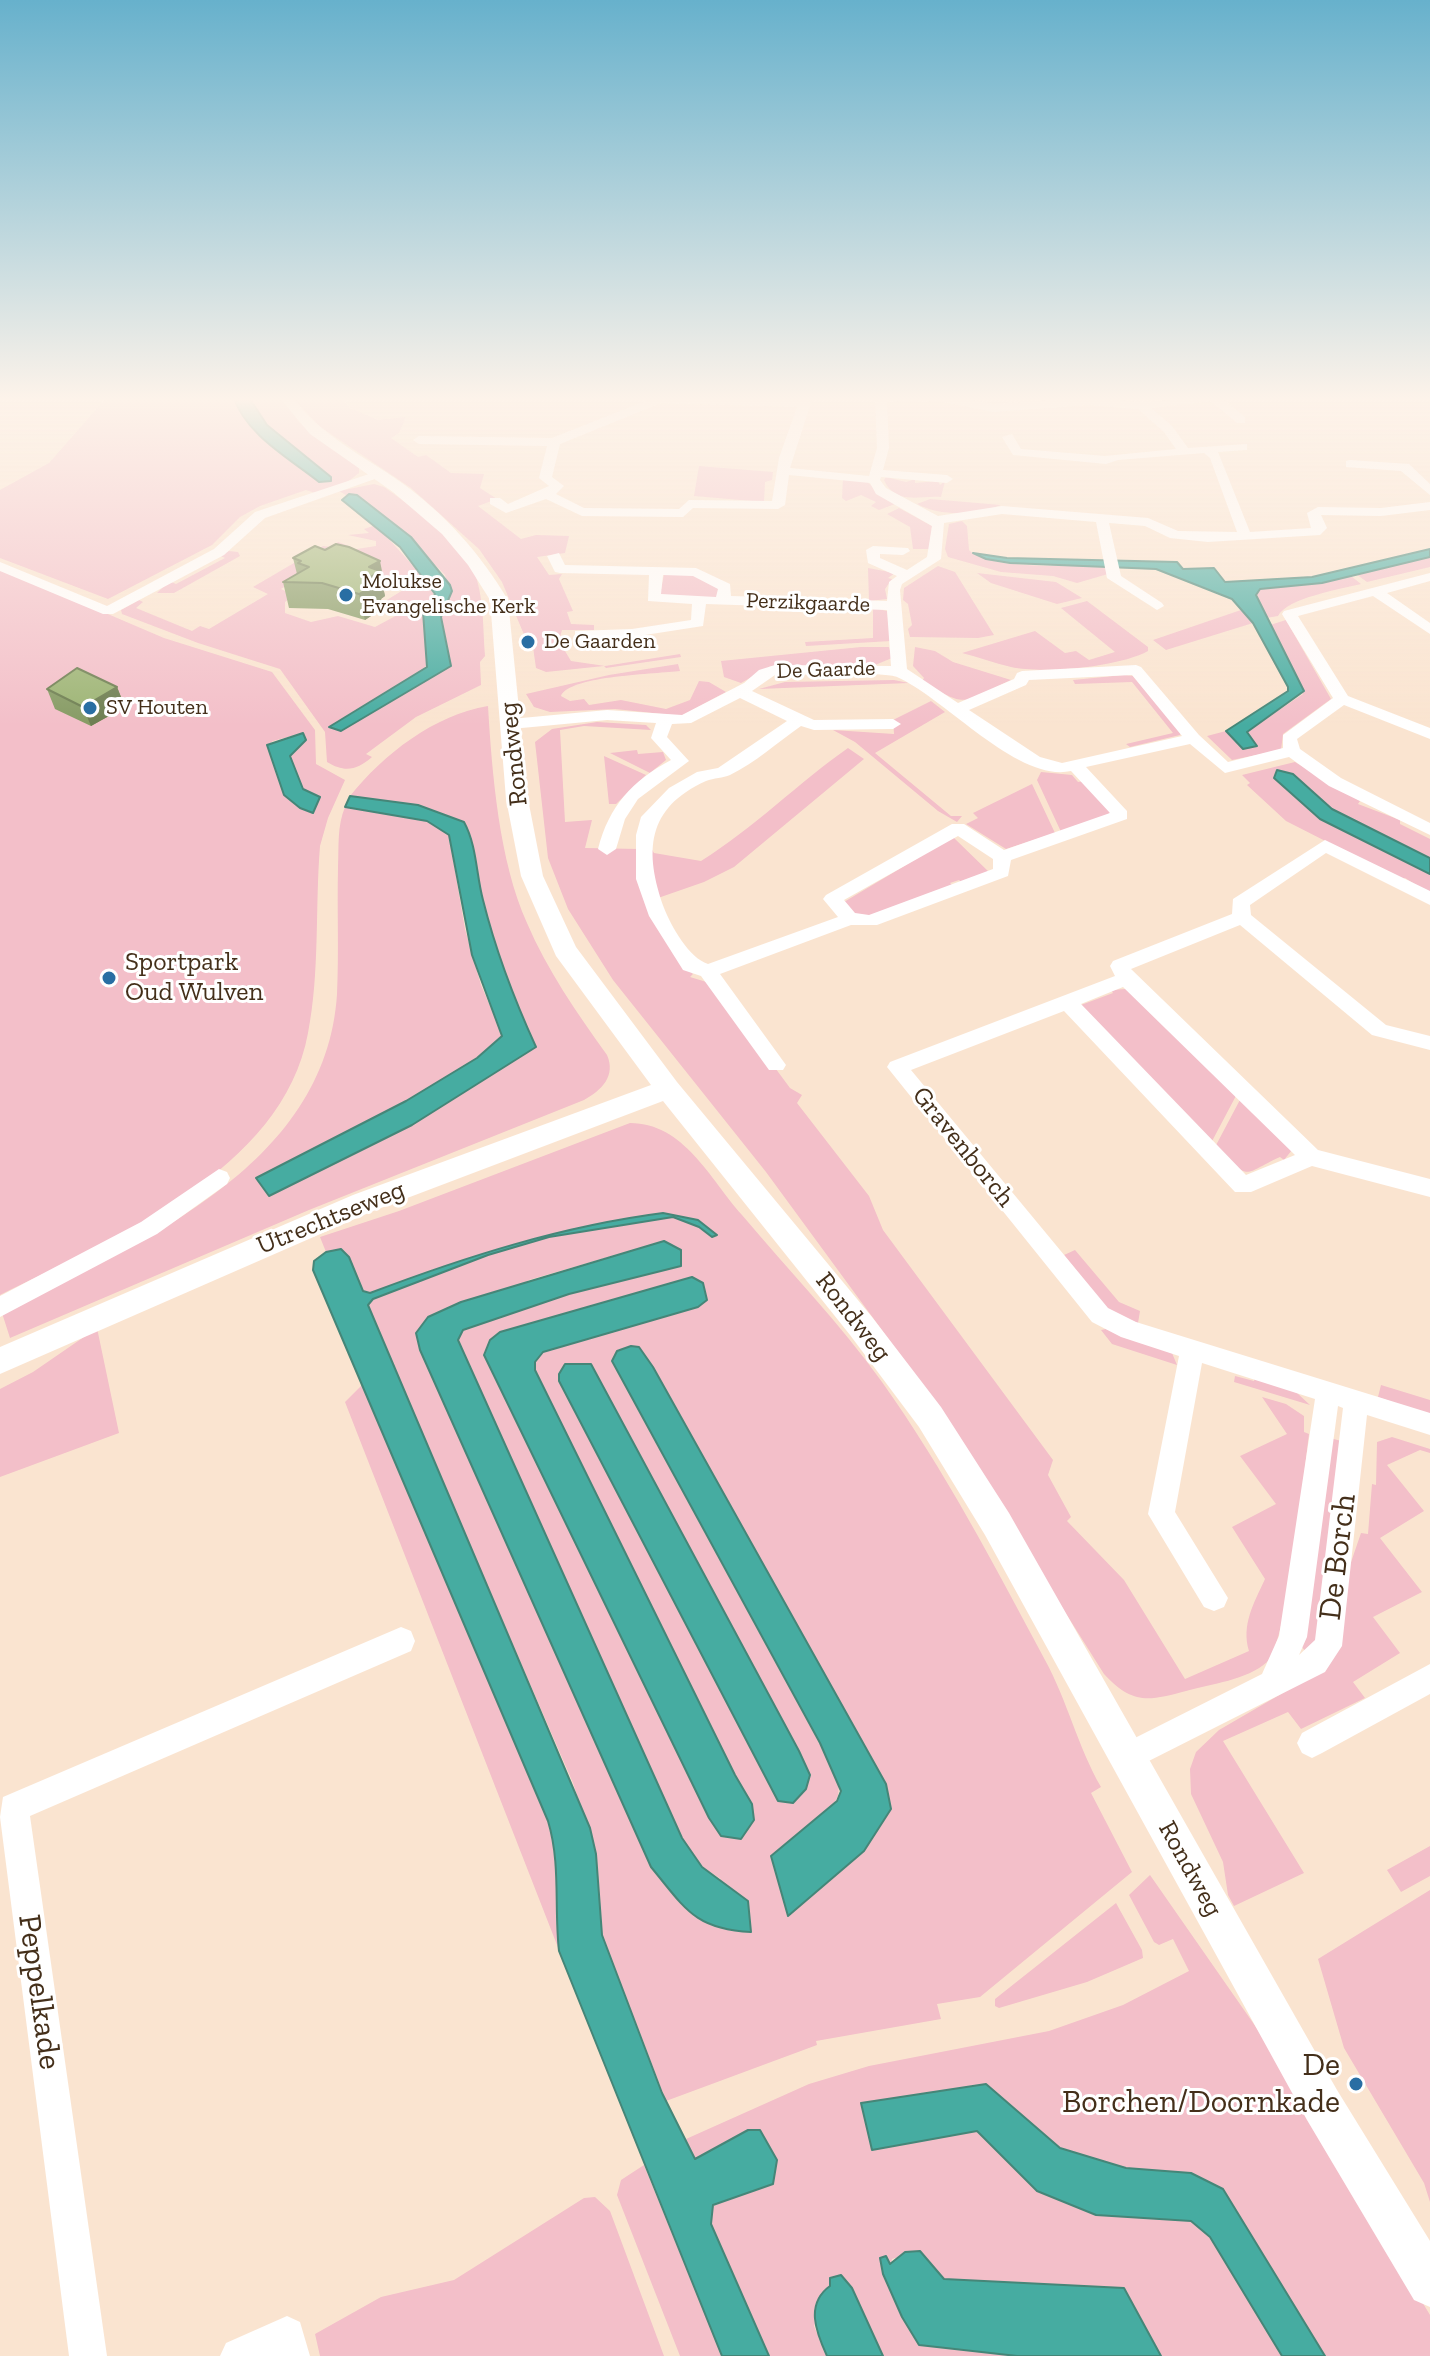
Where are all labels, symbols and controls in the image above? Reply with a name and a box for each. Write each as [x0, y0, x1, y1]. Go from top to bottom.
place label: Molukse Evangelische Kerk [362, 569, 536, 620]
marker: Molukse Evangelische Kerk [337, 586, 355, 604]
street label: Perzikgaarde [746, 588, 870, 618]
place label: De Gaarden [544, 629, 656, 655]
marker: De Gaarden [519, 633, 537, 651]
street label: De Gaarde [776, 655, 876, 685]
place label: SV Houten [106, 695, 208, 721]
marker: SV Houten [81, 699, 99, 717]
street label: Rondweg [493, 701, 535, 807]
place label: Sportpark Oud Wulven [125, 947, 263, 1008]
marker: Sportpark Oud Wulven [100, 969, 118, 987]
street label: Gravenborch [905, 1081, 1021, 1213]
street label: Utrechtseweg [252, 1174, 410, 1262]
street label: Rondweg [809, 1266, 897, 1368]
street label: De Borch [1311, 1492, 1365, 1622]
street label: Rondweg [1151, 1816, 1229, 1922]
street label: Peppelkade [9, 1912, 69, 2072]
place label: De Borchen/Doornkade [1062, 2047, 1340, 2122]
marker: De Borchen/Doornkade [1347, 2075, 1365, 2093]

